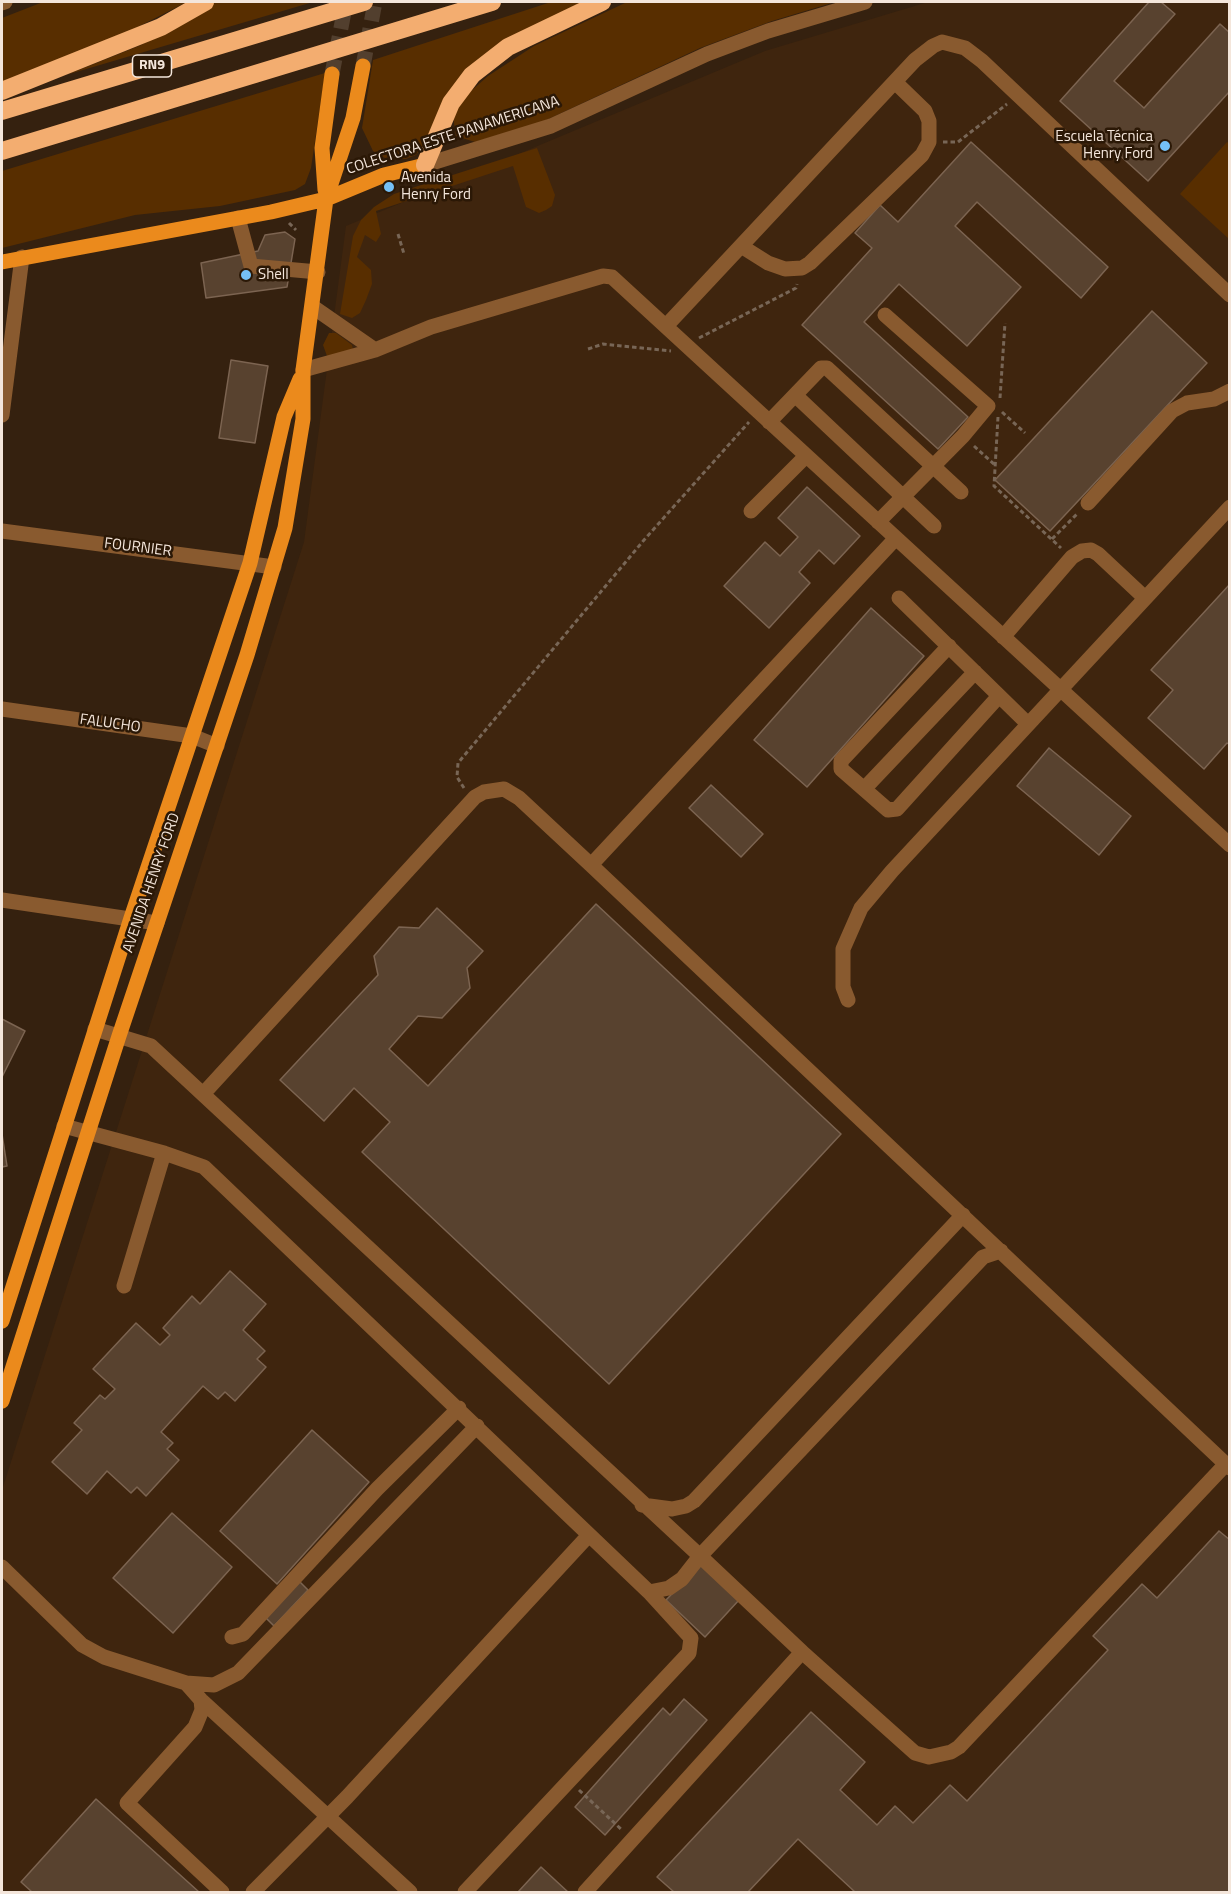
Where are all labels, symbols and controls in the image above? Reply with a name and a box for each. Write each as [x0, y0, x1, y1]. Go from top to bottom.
road number: RN9 [132, 55, 172, 77]
street label: COLECTORA ESTE PANAMERICANA [344, 93, 562, 179]
place label: Escuela Técnica Henry Ford [1055, 128, 1153, 163]
marker: Escuela Técnica Henry Ford [1158, 139, 1172, 153]
place label: Avenida Henry Ford [401, 169, 471, 204]
marker: Avenida Henry Ford [382, 180, 396, 194]
place label: Shell [258, 266, 289, 284]
marker: Shell [239, 268, 253, 282]
street label: FOURNIER [103, 535, 173, 561]
street label: FALUCHO [78, 711, 142, 737]
street label: AVENIDA HENRY FORD [120, 811, 184, 955]

